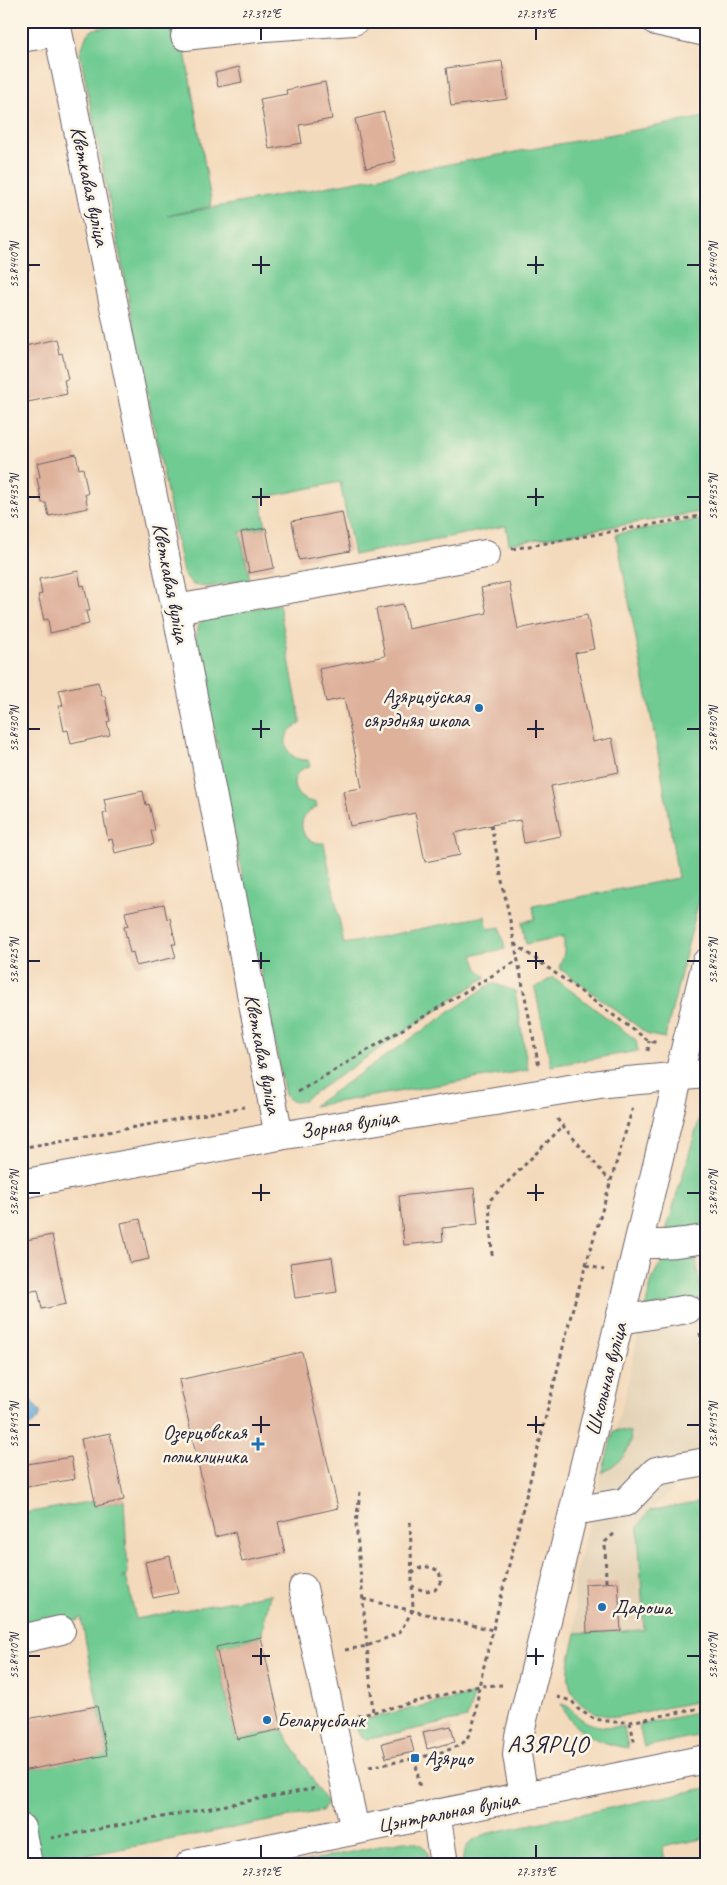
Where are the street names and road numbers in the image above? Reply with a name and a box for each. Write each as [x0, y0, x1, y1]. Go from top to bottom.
street label: Кветкавая вуліца [65, 124, 116, 250]
street label: Кветкавая вуліца [147, 521, 196, 647]
street label: Кветкавая вуліца [239, 992, 288, 1118]
street label: Зорная вуліца [298, 1103, 401, 1145]
street label: Школьная вуліца [579, 1318, 633, 1438]
street label: Цэнтральная вуліца [375, 1785, 523, 1838]

